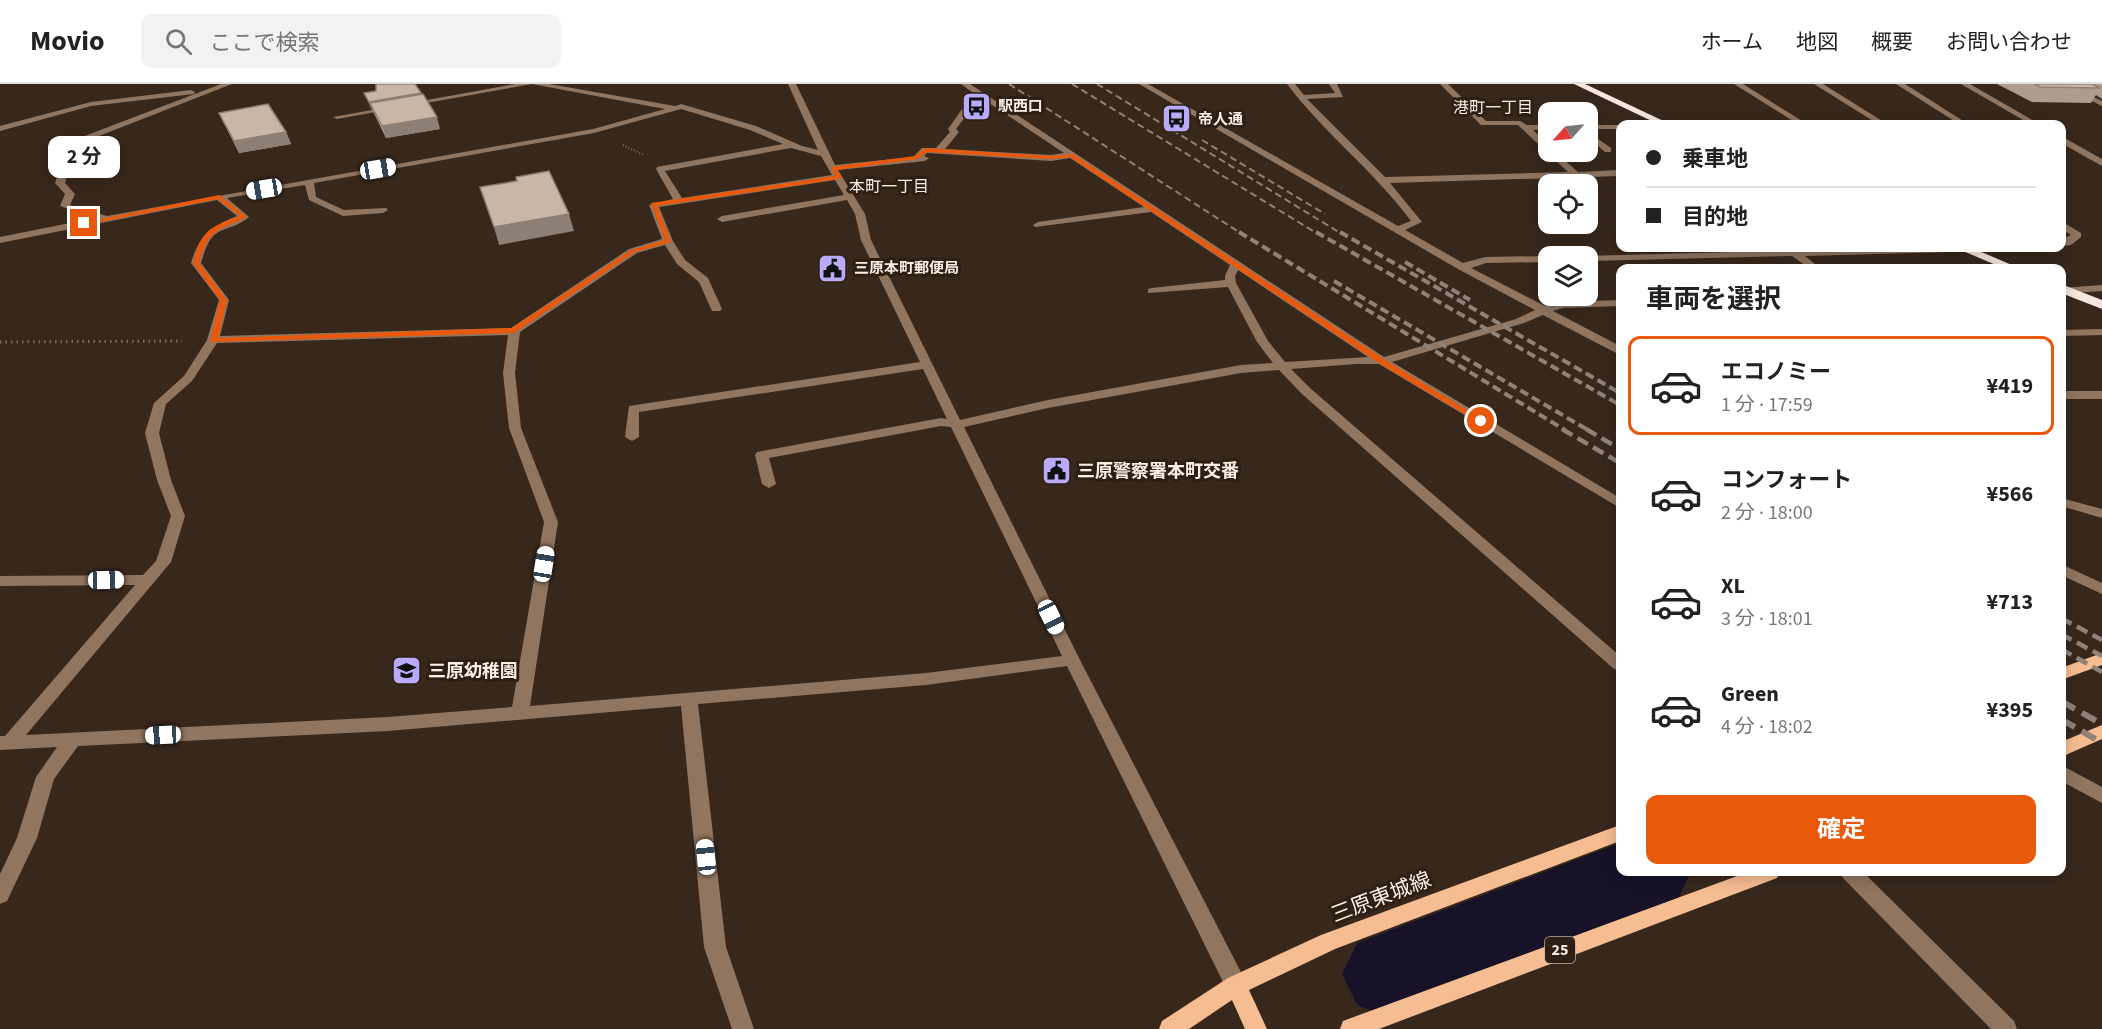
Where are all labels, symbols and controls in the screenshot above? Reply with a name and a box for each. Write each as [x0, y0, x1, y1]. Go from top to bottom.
search box [141, 14, 561, 68]
text: Movio [30, 21, 105, 61]
icon: search [162, 25, 195, 58]
text: ここで検索 [210, 27, 320, 59]
text: ホーム [1701, 27, 1763, 57]
text: 地図 [1796, 27, 1838, 57]
text: 概要 [1871, 27, 1913, 57]
text: お問い合わせ [1946, 27, 2072, 57]
bus stop icon: 駅西口 [961, 90, 993, 122]
place label: 駅西口 [998, 96, 1043, 117]
district label: 港町一丁目 [1453, 97, 1533, 119]
north arrow [1538, 102, 1598, 162]
map controls [1538, 102, 1598, 306]
bus stop icon: 帝人通 [1161, 103, 1193, 135]
place label: 帝人通 [1198, 109, 1243, 130]
callout: 2 分 [48, 136, 120, 178]
text: 2 分 [67, 143, 101, 171]
text: 乗車地 [1682, 143, 1748, 175]
car [359, 157, 397, 181]
button: locate [1538, 174, 1598, 234]
district label: 本町一丁目 [849, 176, 929, 198]
car [245, 177, 283, 201]
text: 目的地 [1682, 201, 1748, 233]
route end [70, 209, 97, 236]
button: layers [1538, 246, 1598, 306]
public building icon: 三原本町郵便局 [817, 252, 849, 284]
place label: 三原本町郵便局 [854, 258, 959, 279]
text: 車両を選択 [1646, 280, 1781, 319]
text: エコノミー [1721, 356, 1831, 388]
icon: car [1649, 359, 1703, 413]
text: ¥419 [1987, 370, 2033, 402]
text: 1 分 · 17:59 [1721, 391, 1813, 419]
route start [1467, 407, 1494, 434]
public building icon: 三原警察署本町交番 [1040, 455, 1072, 487]
place label: 三原警察署本町交番 [1077, 459, 1239, 484]
text: コンフォート [1721, 464, 1852, 496]
icon: car [1649, 467, 1703, 521]
text: ¥566 [1987, 478, 2033, 510]
text: 2 分 · 18:00 [1721, 499, 1813, 527]
car [532, 545, 556, 583]
text: XL [1721, 570, 1745, 602]
car [88, 571, 124, 589]
icon: car [1649, 575, 1703, 629]
text: ¥713 [1987, 586, 2033, 618]
car [1035, 597, 1067, 637]
text: 3 分 · 18:01 [1721, 605, 1813, 633]
school or university icon: 三原幼稚園 [391, 655, 423, 687]
place label: 三原幼稚園 [428, 659, 518, 684]
text: Green [1721, 678, 1779, 710]
icon: car [1649, 683, 1703, 737]
text: ¥395 [1987, 694, 2033, 726]
text: 4 分 · 18:02 [1721, 713, 1813, 741]
car [145, 725, 181, 745]
button: 確定 [1646, 795, 2036, 864]
car [695, 838, 717, 876]
street label: 三原東城線 [1327, 864, 1435, 930]
road number: 25 [1545, 937, 1575, 963]

